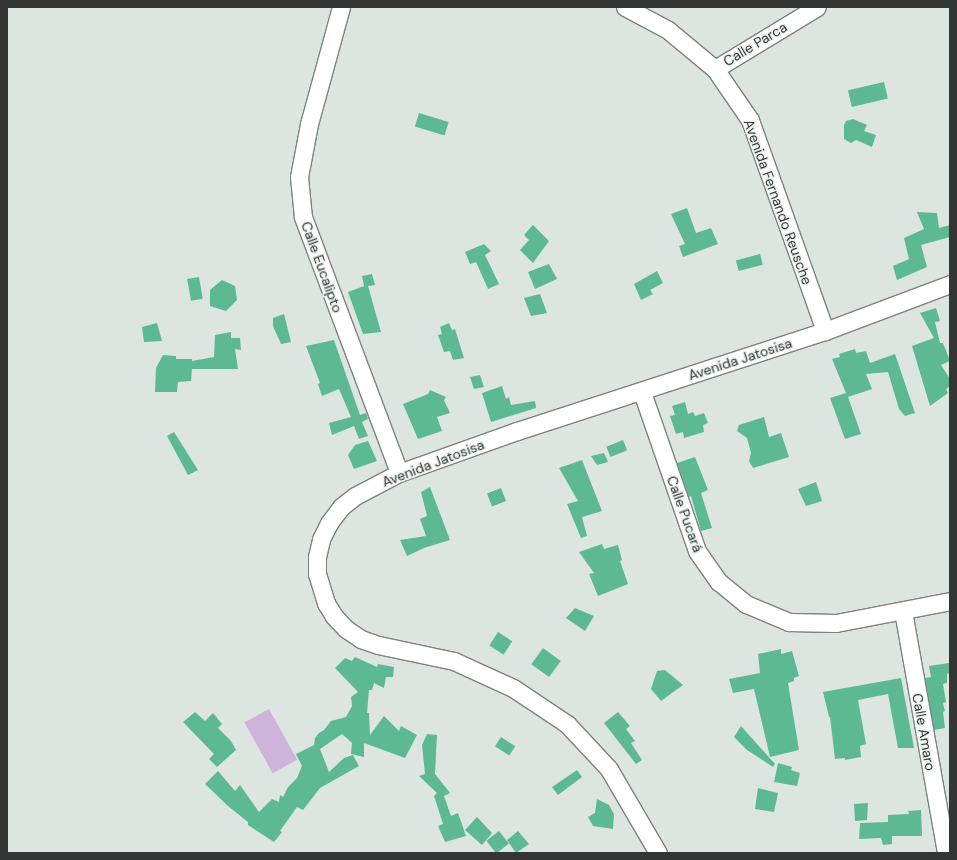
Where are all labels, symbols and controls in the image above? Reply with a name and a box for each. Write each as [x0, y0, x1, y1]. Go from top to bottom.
street label: Calle Parca [720, 18, 790, 70]
street label: Avenida Fernando Reusche [740, 117, 816, 287]
street label: Calle Eucalipto [298, 219, 346, 315]
street label: Avenida Jatosisa [686, 334, 794, 384]
street label: Avenida Jatosisa [380, 436, 486, 490]
street label: Calle Pucará [663, 473, 707, 555]
street label: Calle Amaro [909, 692, 939, 772]

